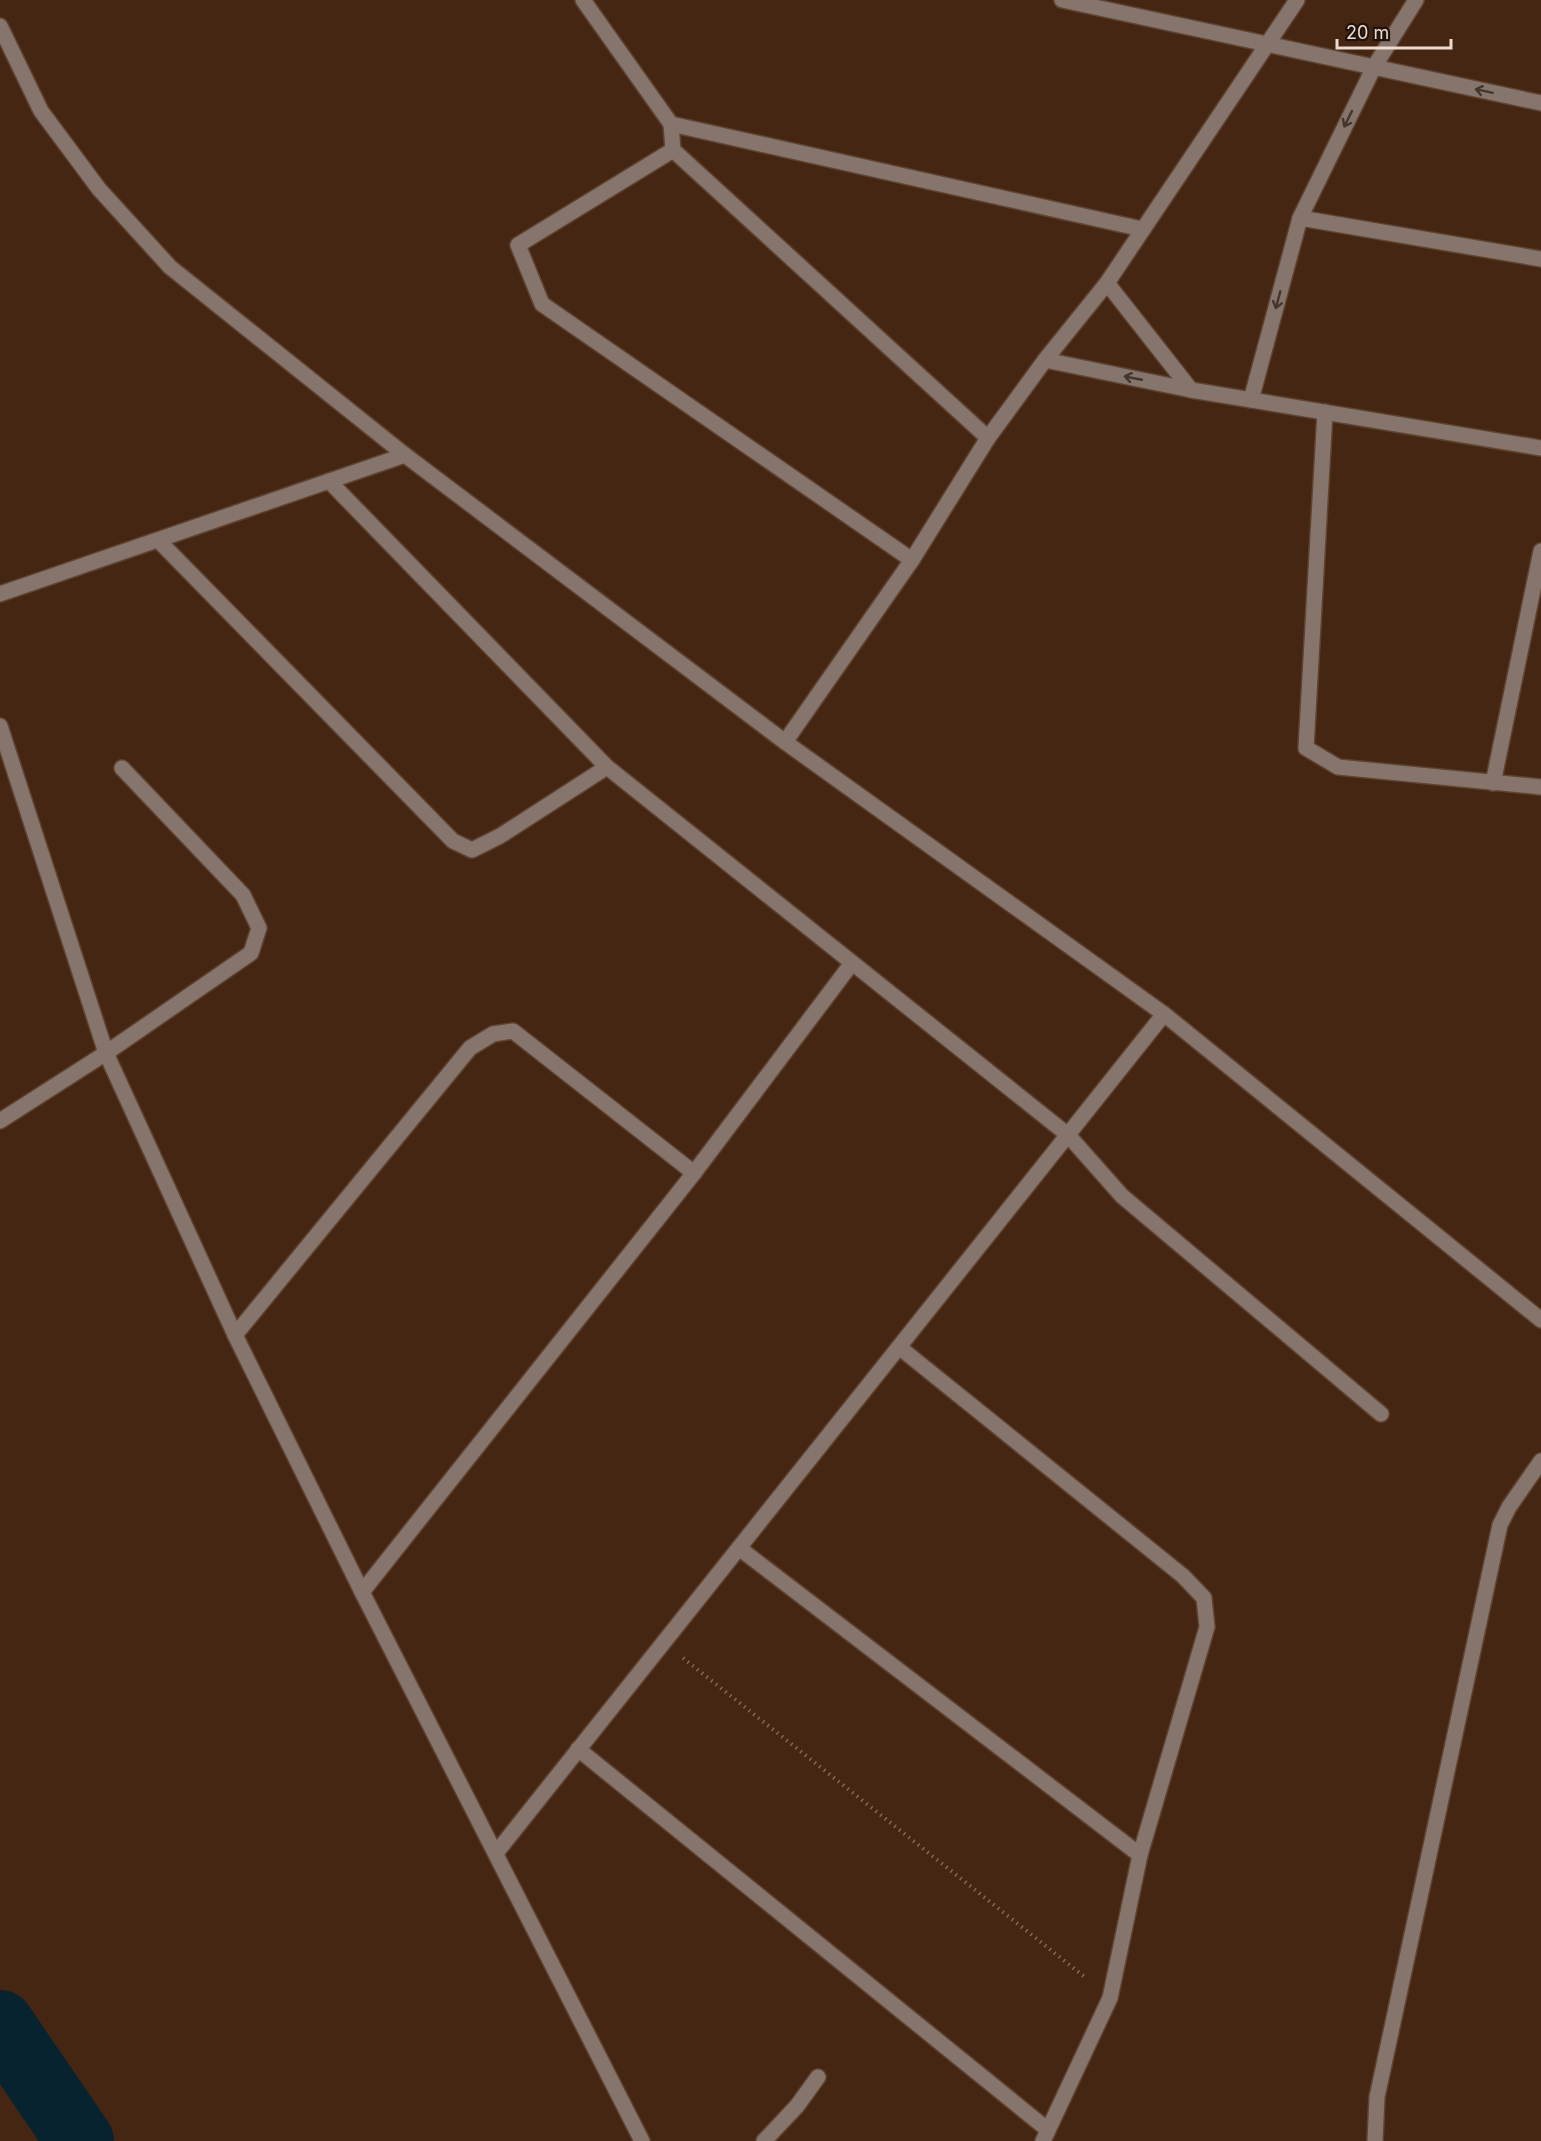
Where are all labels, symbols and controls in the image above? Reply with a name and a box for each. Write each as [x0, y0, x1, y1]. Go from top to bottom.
scale bar [1337, 12, 1451, 50]
text: 20 m [1346, 22, 1389, 43]
one-way arrow [1475, 84, 1494, 96]
one-way arrow [1342, 110, 1354, 128]
one-way arrow [1272, 290, 1283, 309]
one-way arrow [1124, 372, 1144, 383]

